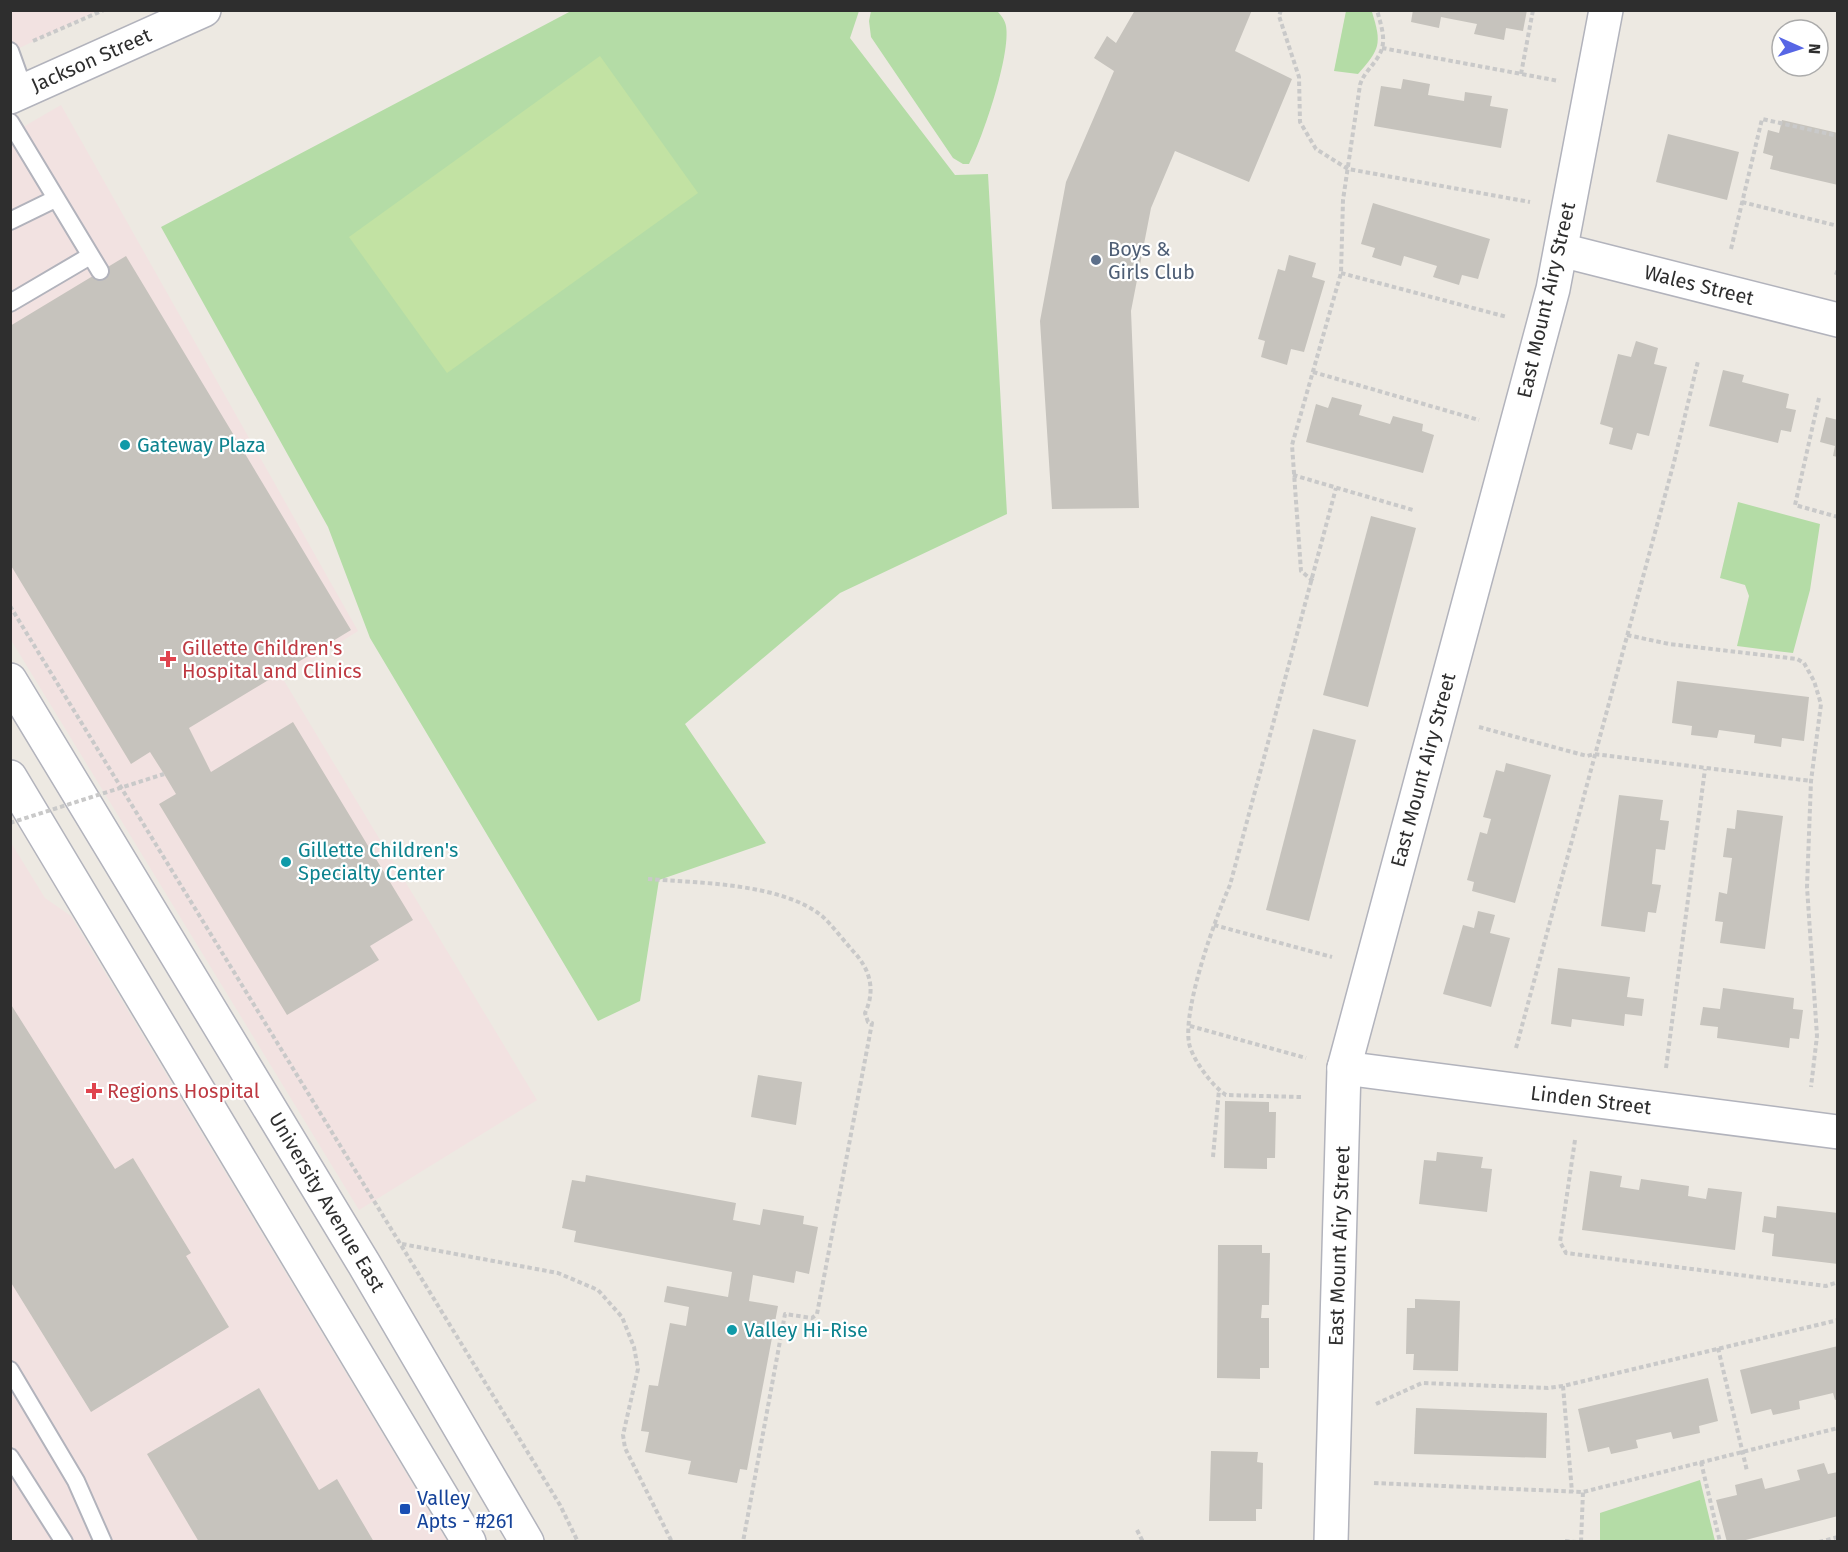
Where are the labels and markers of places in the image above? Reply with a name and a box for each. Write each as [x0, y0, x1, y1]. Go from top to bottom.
place label: Boys & Girls Club [1108, 237, 1195, 284]
marker: Boys & Girls Club [1089, 253, 1103, 267]
place label: Gateway Plaza [137, 433, 266, 457]
marker: Gateway Plaza [118, 438, 132, 452]
place label: Gillette Children's Hospital and Clinics [182, 636, 362, 683]
marker: Gillette Children's Hospital and Clinics [159, 650, 177, 668]
place label: Gillette Children's Specialty Center [298, 838, 458, 885]
marker: Gillette Children's Specialty Center [279, 855, 293, 869]
place label: Regions Hospital [107, 1079, 260, 1103]
marker: Regions Hospital [85, 1082, 103, 1100]
place label: Valley Hi-Rise [744, 1318, 868, 1342]
marker: Valley Hi-Rise [725, 1323, 739, 1337]
place label: Valley Apts - #261 [417, 1486, 514, 1533]
marker: Valley Apts - #261 [398, 1502, 412, 1516]

